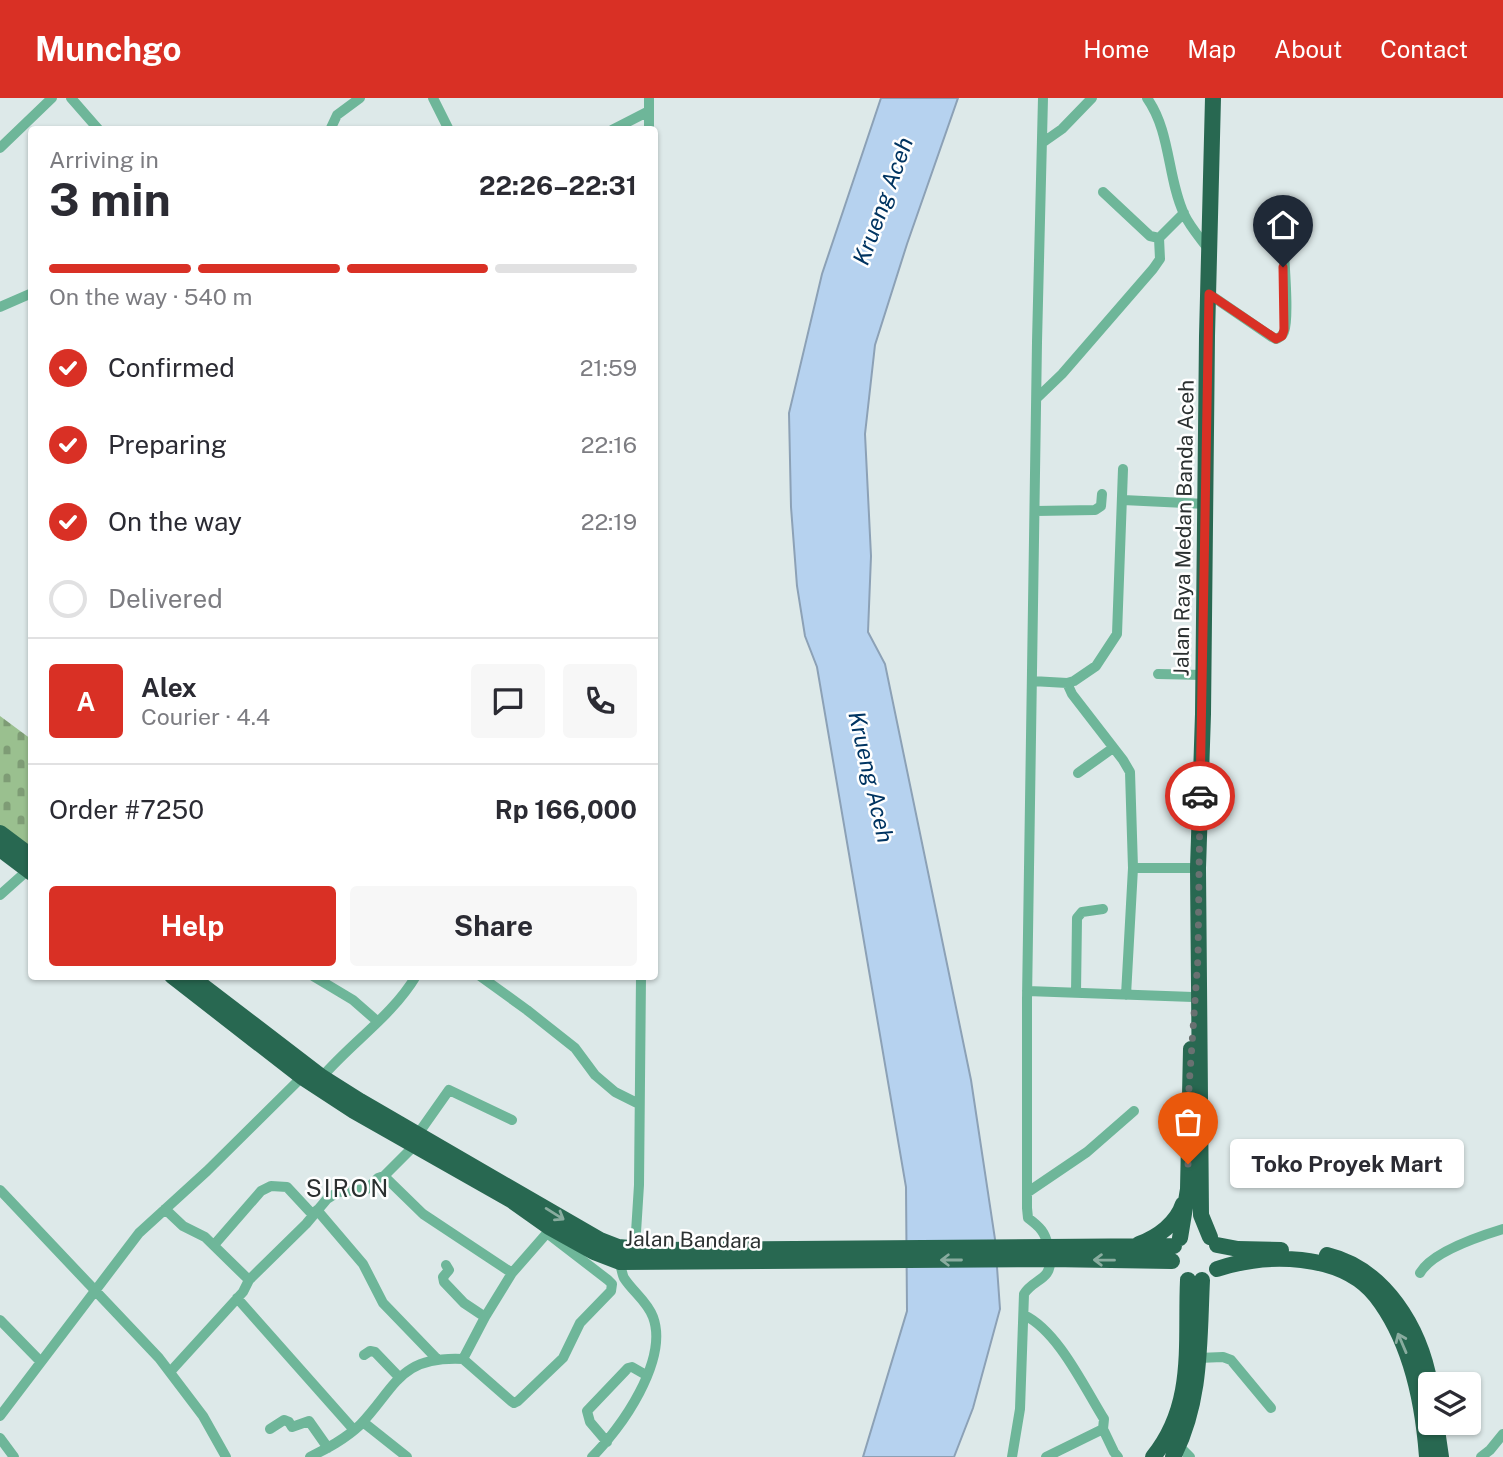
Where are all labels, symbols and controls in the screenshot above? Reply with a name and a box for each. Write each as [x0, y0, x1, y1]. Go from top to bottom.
text: Munchgo [35, 30, 181, 68]
text: Home [1083, 35, 1149, 63]
text: Map [1187, 35, 1236, 63]
text: About [1274, 35, 1342, 63]
text: Contact [1380, 35, 1468, 63]
water label: Krueng Aceh [847, 133, 918, 268]
text: Arriving in [49, 146, 159, 173]
text: 22:26–22:31 [479, 170, 637, 201]
text: 3 min [49, 172, 171, 226]
pin [1253, 195, 1313, 267]
icon: home [1264, 206, 1302, 244]
text: On the way · 540 m [49, 283, 252, 310]
icon: check [49, 349, 87, 387]
text: Confirmed [108, 352, 235, 383]
text: 21:59 [580, 354, 637, 381]
street label: Jalan Raya Medan Banda Aceh [1168, 380, 1199, 676]
icon: check [49, 426, 87, 464]
text: Preparing [108, 429, 227, 460]
text: 22:16 [581, 431, 637, 458]
icon: check [49, 503, 87, 541]
text: On the way [108, 506, 242, 537]
text: 22:19 [581, 508, 637, 535]
text: Delivered [108, 583, 223, 614]
button: chat [471, 664, 545, 738]
button: phone [563, 664, 637, 738]
text: Alex [141, 672, 197, 703]
text: A [77, 686, 95, 717]
text: Courier · 4.4 [141, 703, 270, 730]
water label: Krueng Aceh [843, 709, 900, 845]
courier [1165, 761, 1235, 831]
icon: car [1181, 777, 1219, 815]
text: Order #7250 [49, 794, 204, 825]
text: Rp 166,000 [495, 794, 637, 825]
button: Help [49, 886, 336, 966]
button: Share [350, 886, 637, 966]
pin [1158, 1092, 1218, 1164]
icon: bag [1169, 1103, 1207, 1141]
callout: Toko Proyek Mart [1230, 1140, 1464, 1188]
text: Toko Proyek Mart [1251, 1150, 1443, 1177]
district label: SIRON [306, 1174, 390, 1202]
one-way arrow [545, 1206, 564, 1221]
street label: Jalan Bandara [625, 1226, 761, 1253]
one-way arrow [940, 1253, 963, 1267]
one-way arrow [1092, 1254, 1115, 1267]
one-way arrow [1395, 1333, 1408, 1354]
map controls [1418, 1372, 1481, 1435]
button: layers [1418, 1372, 1481, 1435]

